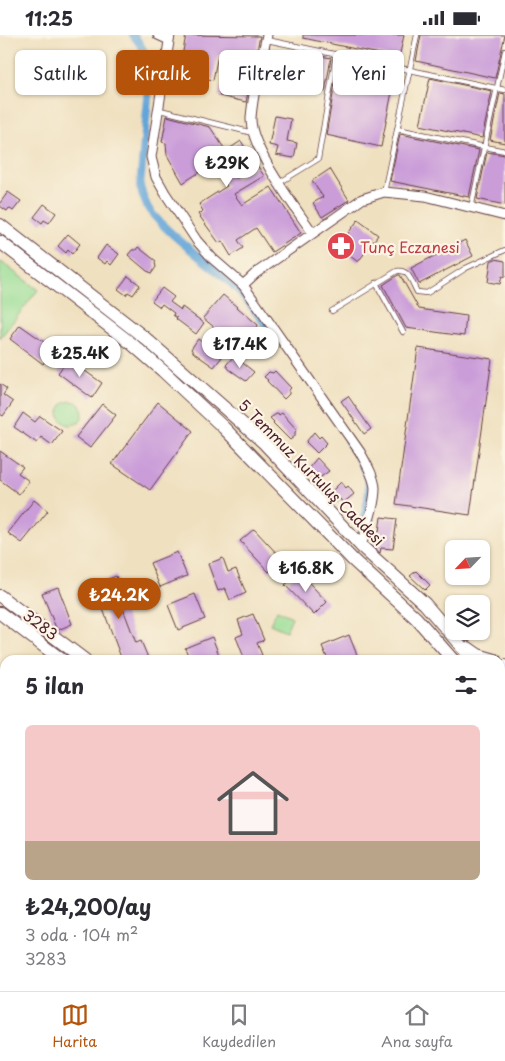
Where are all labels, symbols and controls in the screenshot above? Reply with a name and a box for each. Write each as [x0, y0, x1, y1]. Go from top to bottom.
text: 11:25 [25, 4, 73, 32]
chip: Satılık [15, 50, 106, 95]
chip: Kiralık [116, 50, 209, 95]
chip: Filtreler [219, 50, 323, 95]
chip: Yeni [333, 50, 404, 95]
pin: ₺29K [197, 145, 257, 188]
text: ₺29K [205, 150, 249, 174]
pharmacy icon: Tunç Eczanesi [326, 231, 356, 261]
place label: Tunç Eczanesi [360, 235, 460, 258]
pin: ₺17.4K [199, 327, 281, 369]
text: ₺17.4K [213, 331, 267, 355]
pin: ₺25.4K [39, 335, 121, 378]
text: ₺25.4K [51, 340, 109, 364]
street label: 5 Temmuz Kurtuluş Caddesi [234, 394, 390, 550]
north arrow [445, 540, 490, 585]
map controls [445, 540, 490, 640]
pin: ₺16.8K [265, 551, 347, 593]
text: ₺16.8K [278, 555, 334, 579]
pin: ₺24.2K [78, 577, 160, 620]
text: ₺24.2K [89, 582, 149, 606]
button: layers [445, 595, 490, 640]
street label: 3283 [19, 603, 63, 645]
text: 5 ilan [25, 669, 84, 701]
icon: filters [452, 671, 480, 699]
icon: home [208, 758, 298, 848]
text: ₺24,200/ay [25, 890, 151, 922]
text: 3 oda · 104 m² [25, 922, 138, 946]
text: 3283 [25, 946, 67, 970]
tab: Harita [53, 1001, 97, 1052]
tab: Kaydedilen [202, 1001, 276, 1052]
tab: Ana sayfa [381, 1001, 452, 1052]

